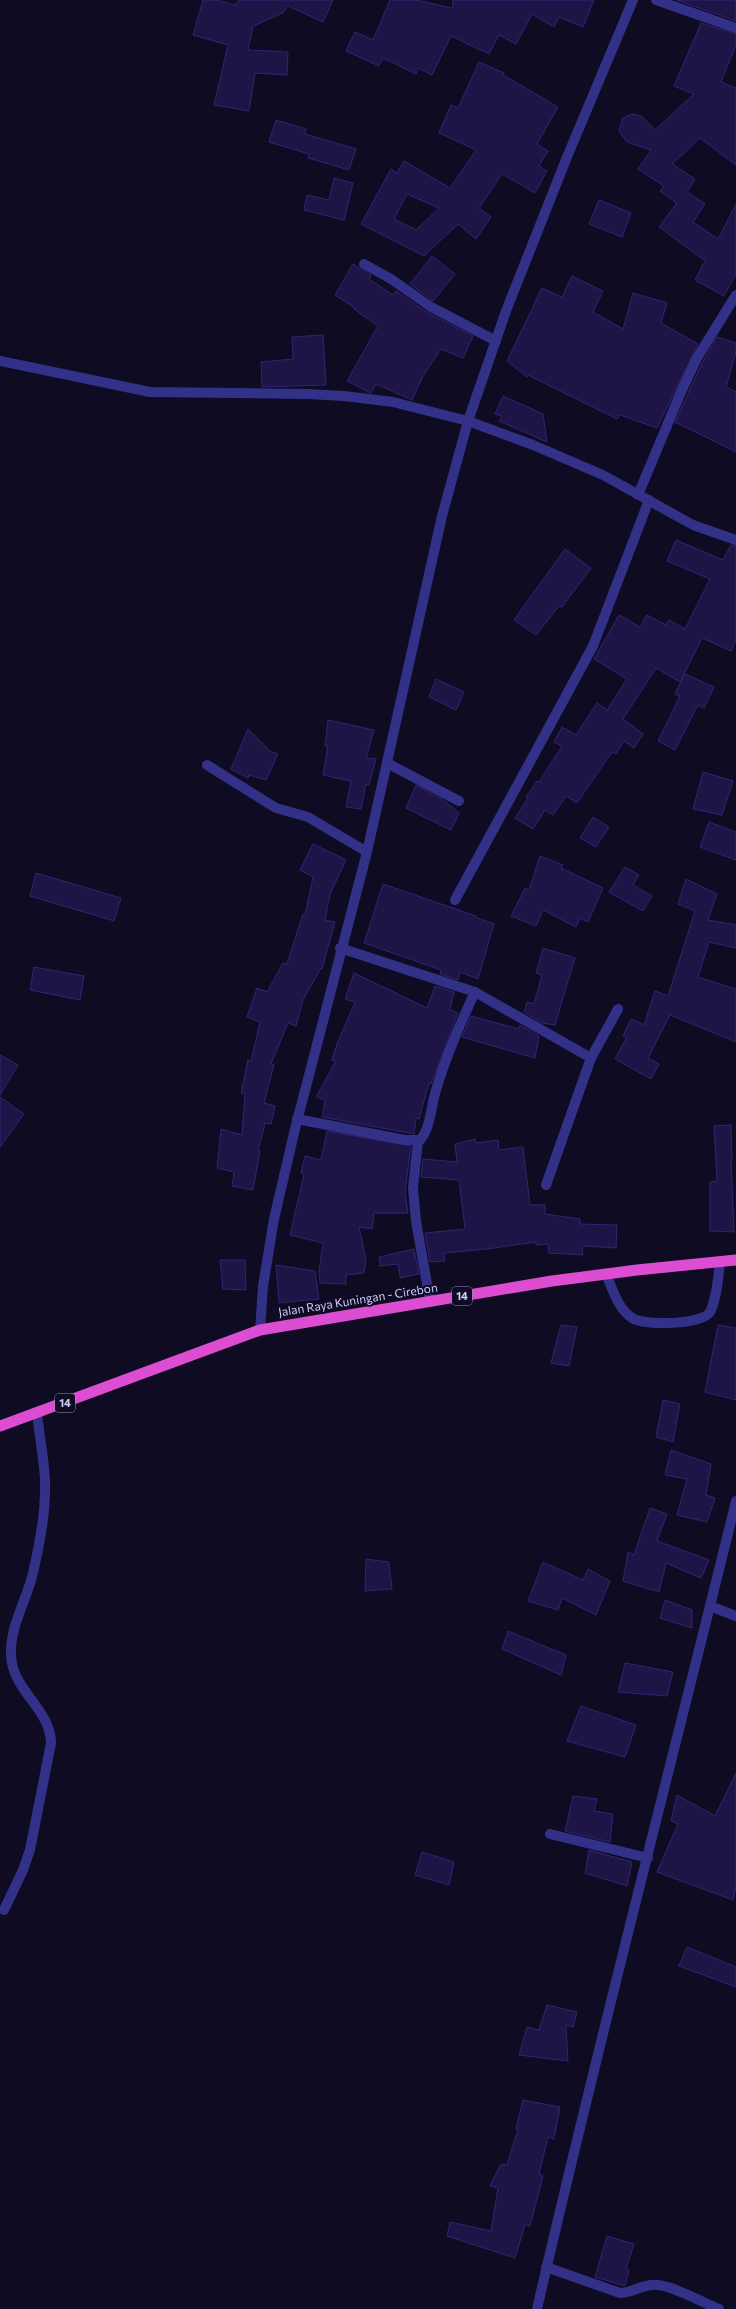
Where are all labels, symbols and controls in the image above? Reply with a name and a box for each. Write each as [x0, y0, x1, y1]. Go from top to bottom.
street label: Jalan Raya Kuningan - Cirebon [277, 1279, 439, 1320]
road number: 14 [452, 1287, 472, 1305]
road number: 14 [55, 1394, 75, 1412]

